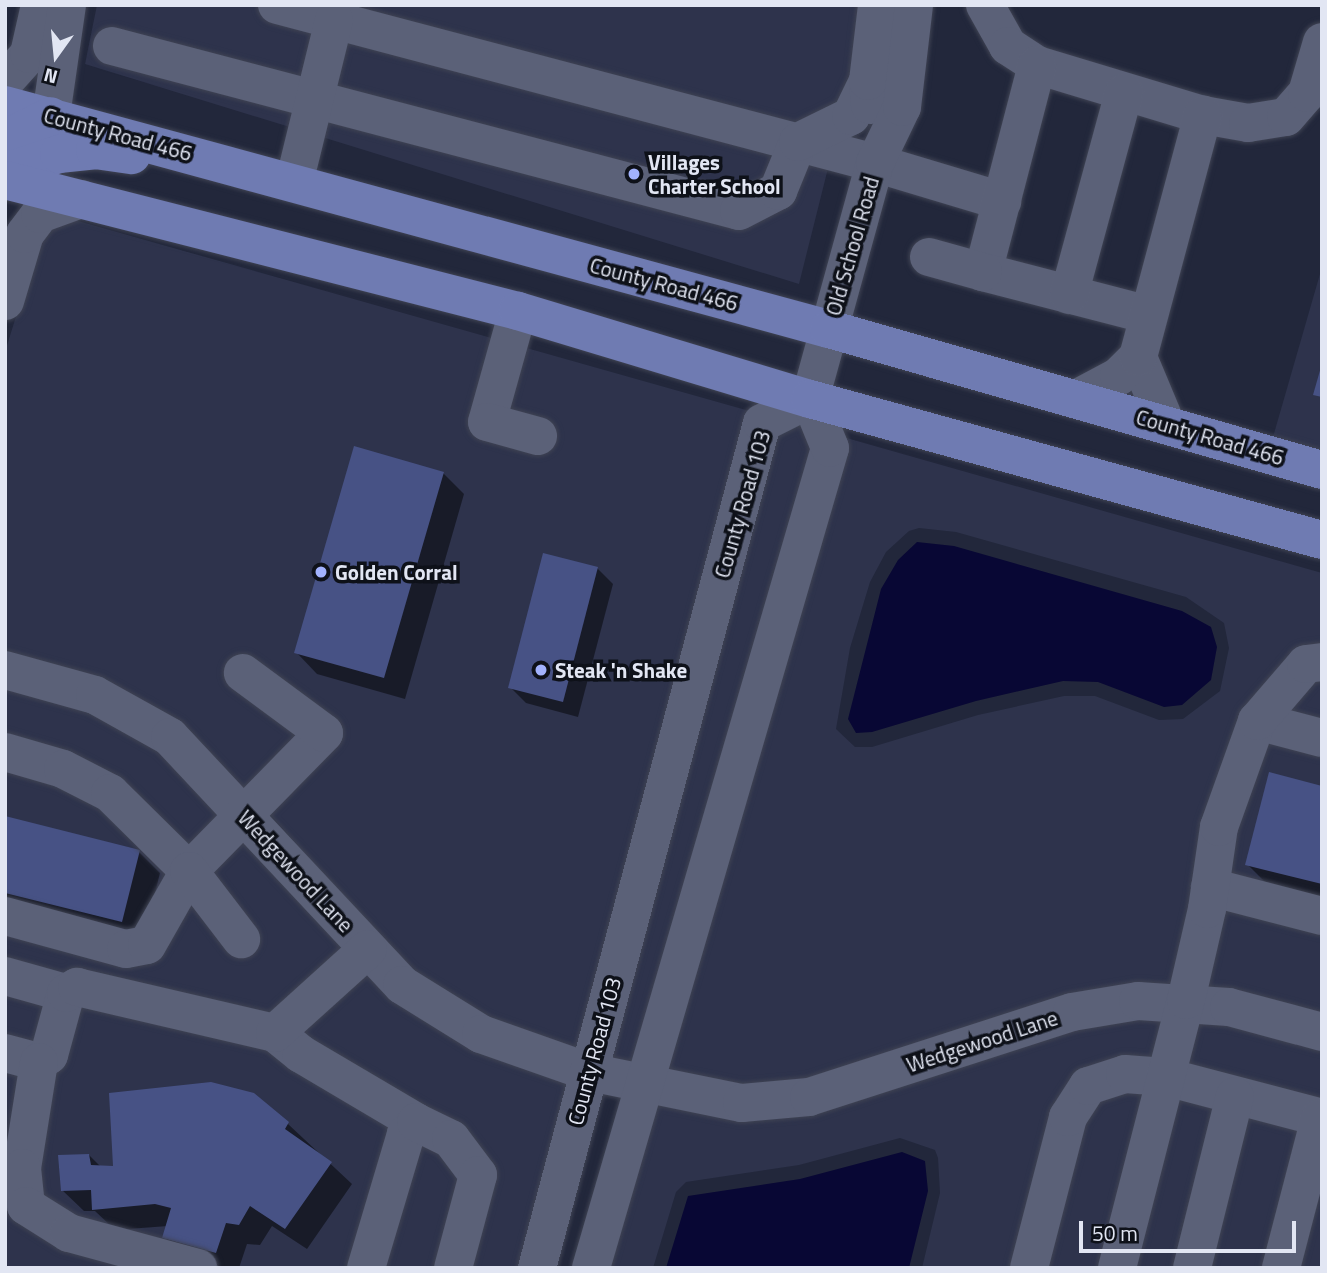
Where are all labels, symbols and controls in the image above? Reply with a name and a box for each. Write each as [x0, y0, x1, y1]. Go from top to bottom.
north arrow [21, 21, 91, 91]
text: N [40, 61, 61, 92]
street label: County Road 466 [41, 102, 195, 166]
place label: Villages Charter School [648, 149, 781, 199]
marker: Villages Charter School [626, 166, 642, 182]
street label: Old School Road [820, 174, 884, 318]
street label: County Road 466 [587, 252, 741, 316]
street label: County Road 466 [1133, 404, 1287, 470]
street label: County Road 103 [709, 427, 775, 581]
place label: Golden Corral [335, 559, 458, 585]
marker: Golden Corral [313, 564, 329, 580]
place label: Steak 'n Shake [555, 657, 687, 683]
marker: Steak 'n Shake [533, 662, 549, 678]
street label: Wedgewood Lane [233, 805, 359, 937]
street label: County Road 103 [562, 974, 626, 1128]
street label: Wedgewood Lane [903, 1005, 1061, 1077]
scale bar [1082, 1206, 1299, 1250]
text: 50 m [1092, 1217, 1138, 1249]

